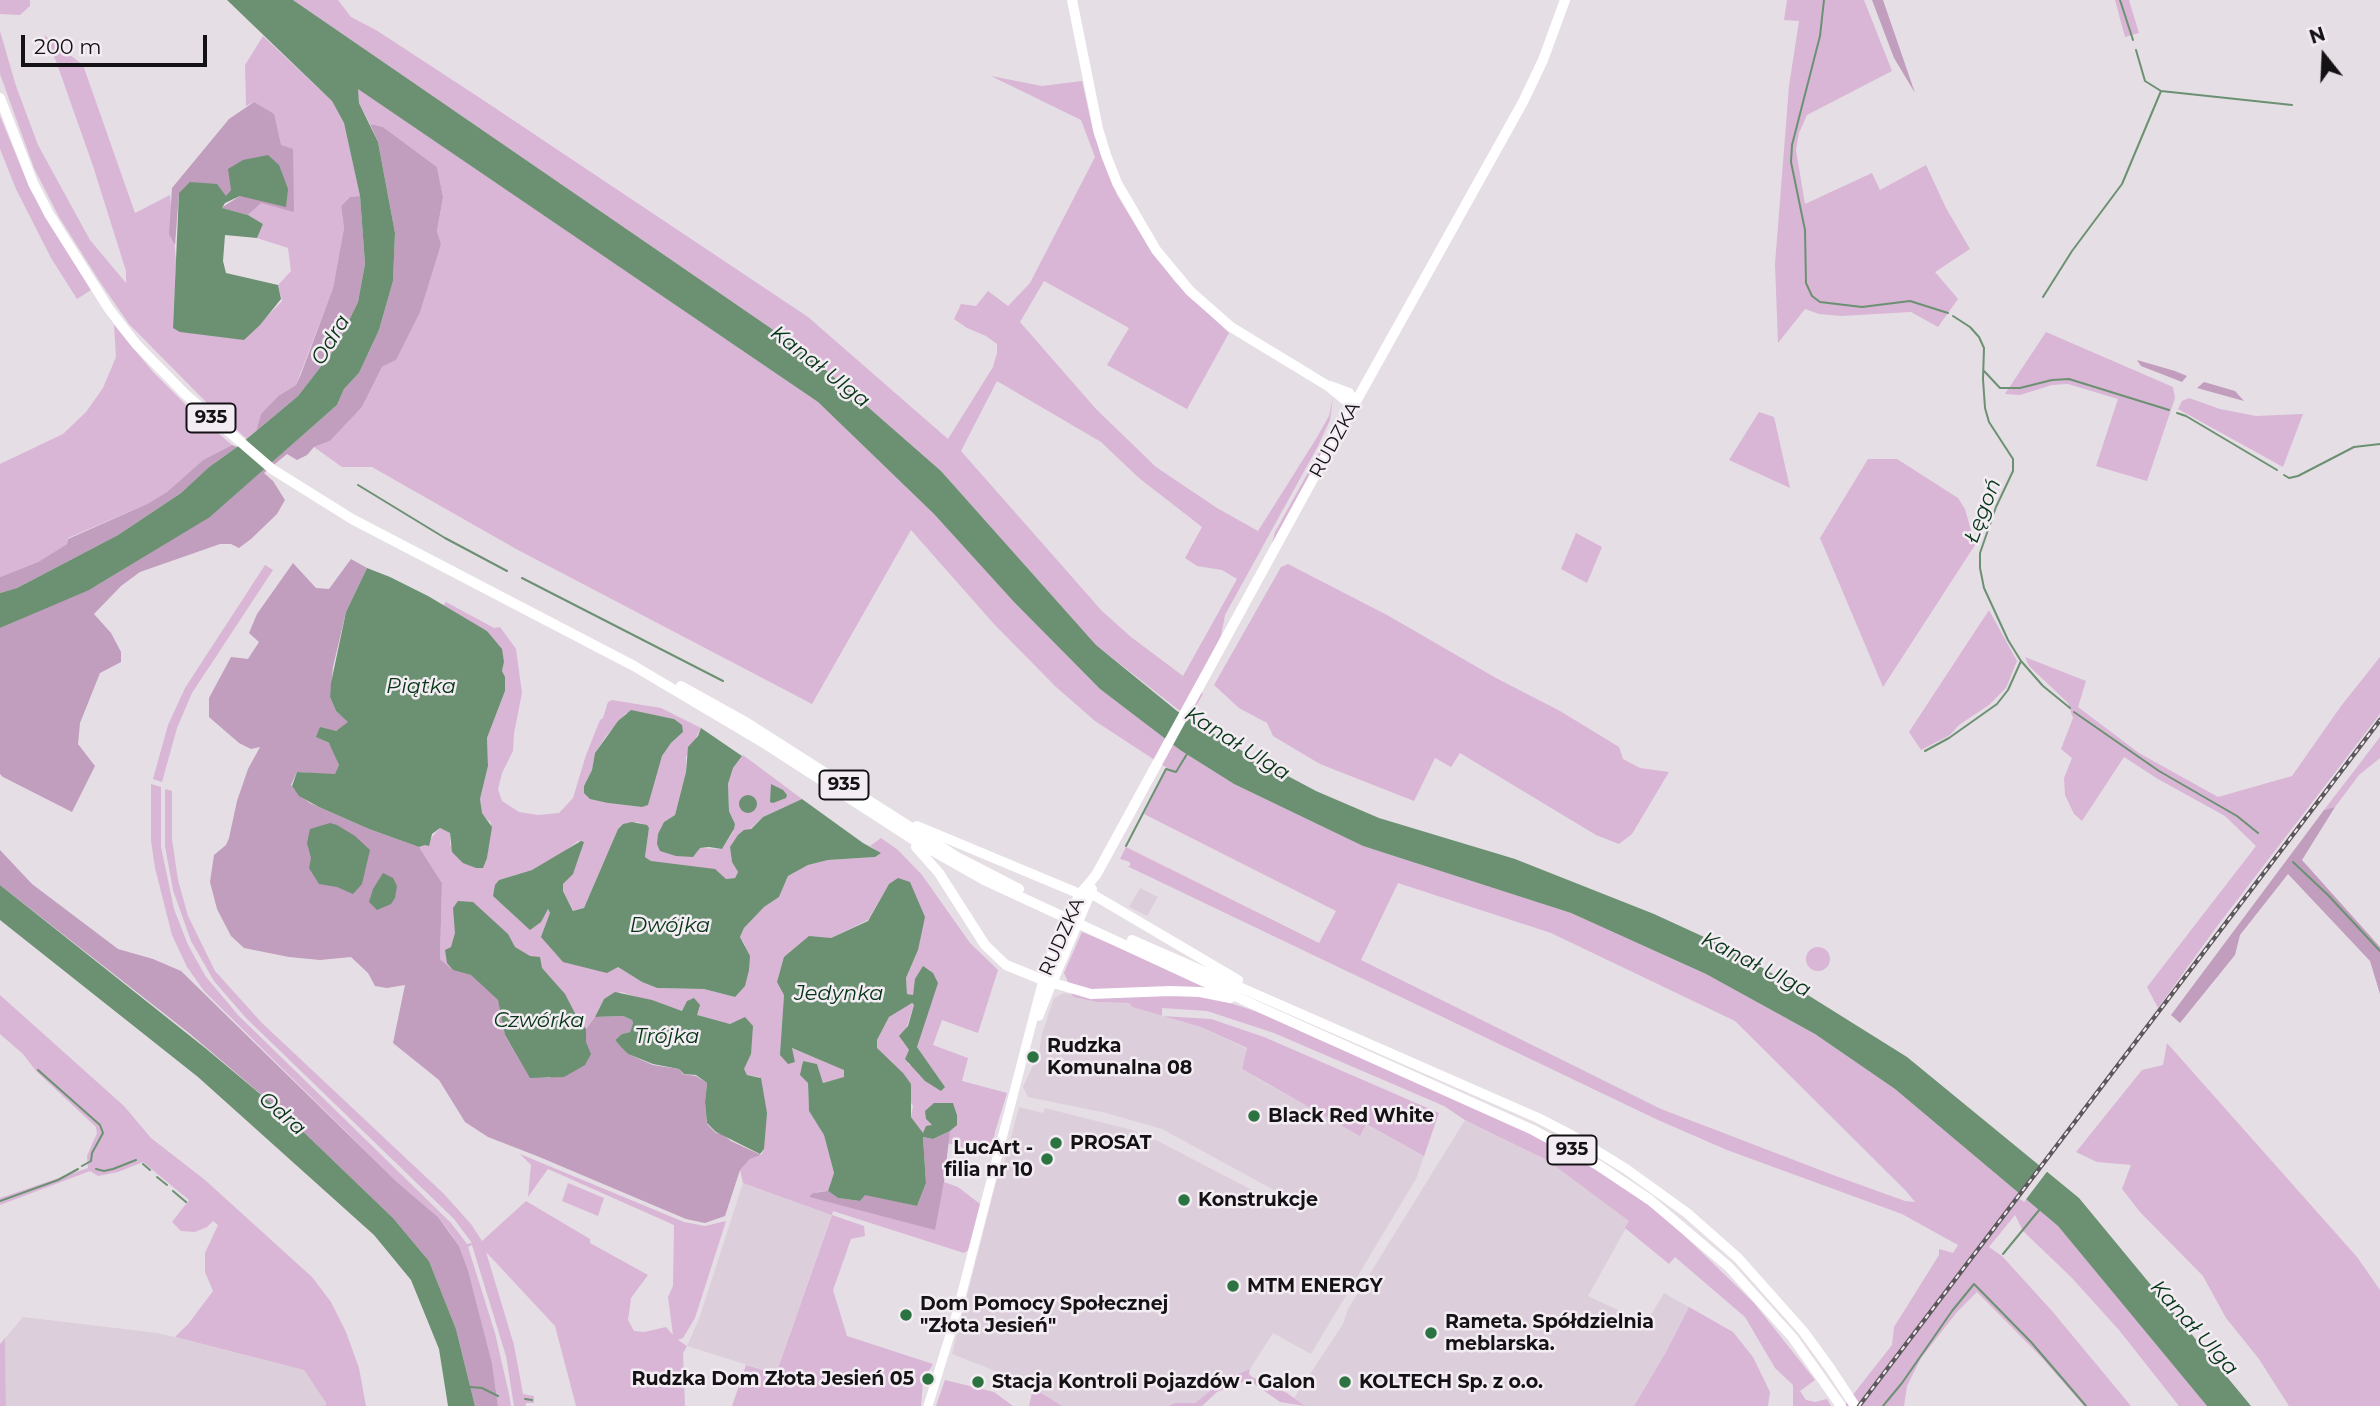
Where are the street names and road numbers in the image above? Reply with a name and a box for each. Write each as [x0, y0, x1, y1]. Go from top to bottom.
street label: RUDZKA [1305, 398, 1365, 482]
road number: 935 [186, 404, 235, 432]
road number: 935 [820, 770, 868, 800]
street label: RUDZKA [1035, 894, 1089, 980]
road number: 935 [1548, 1135, 1596, 1164]

